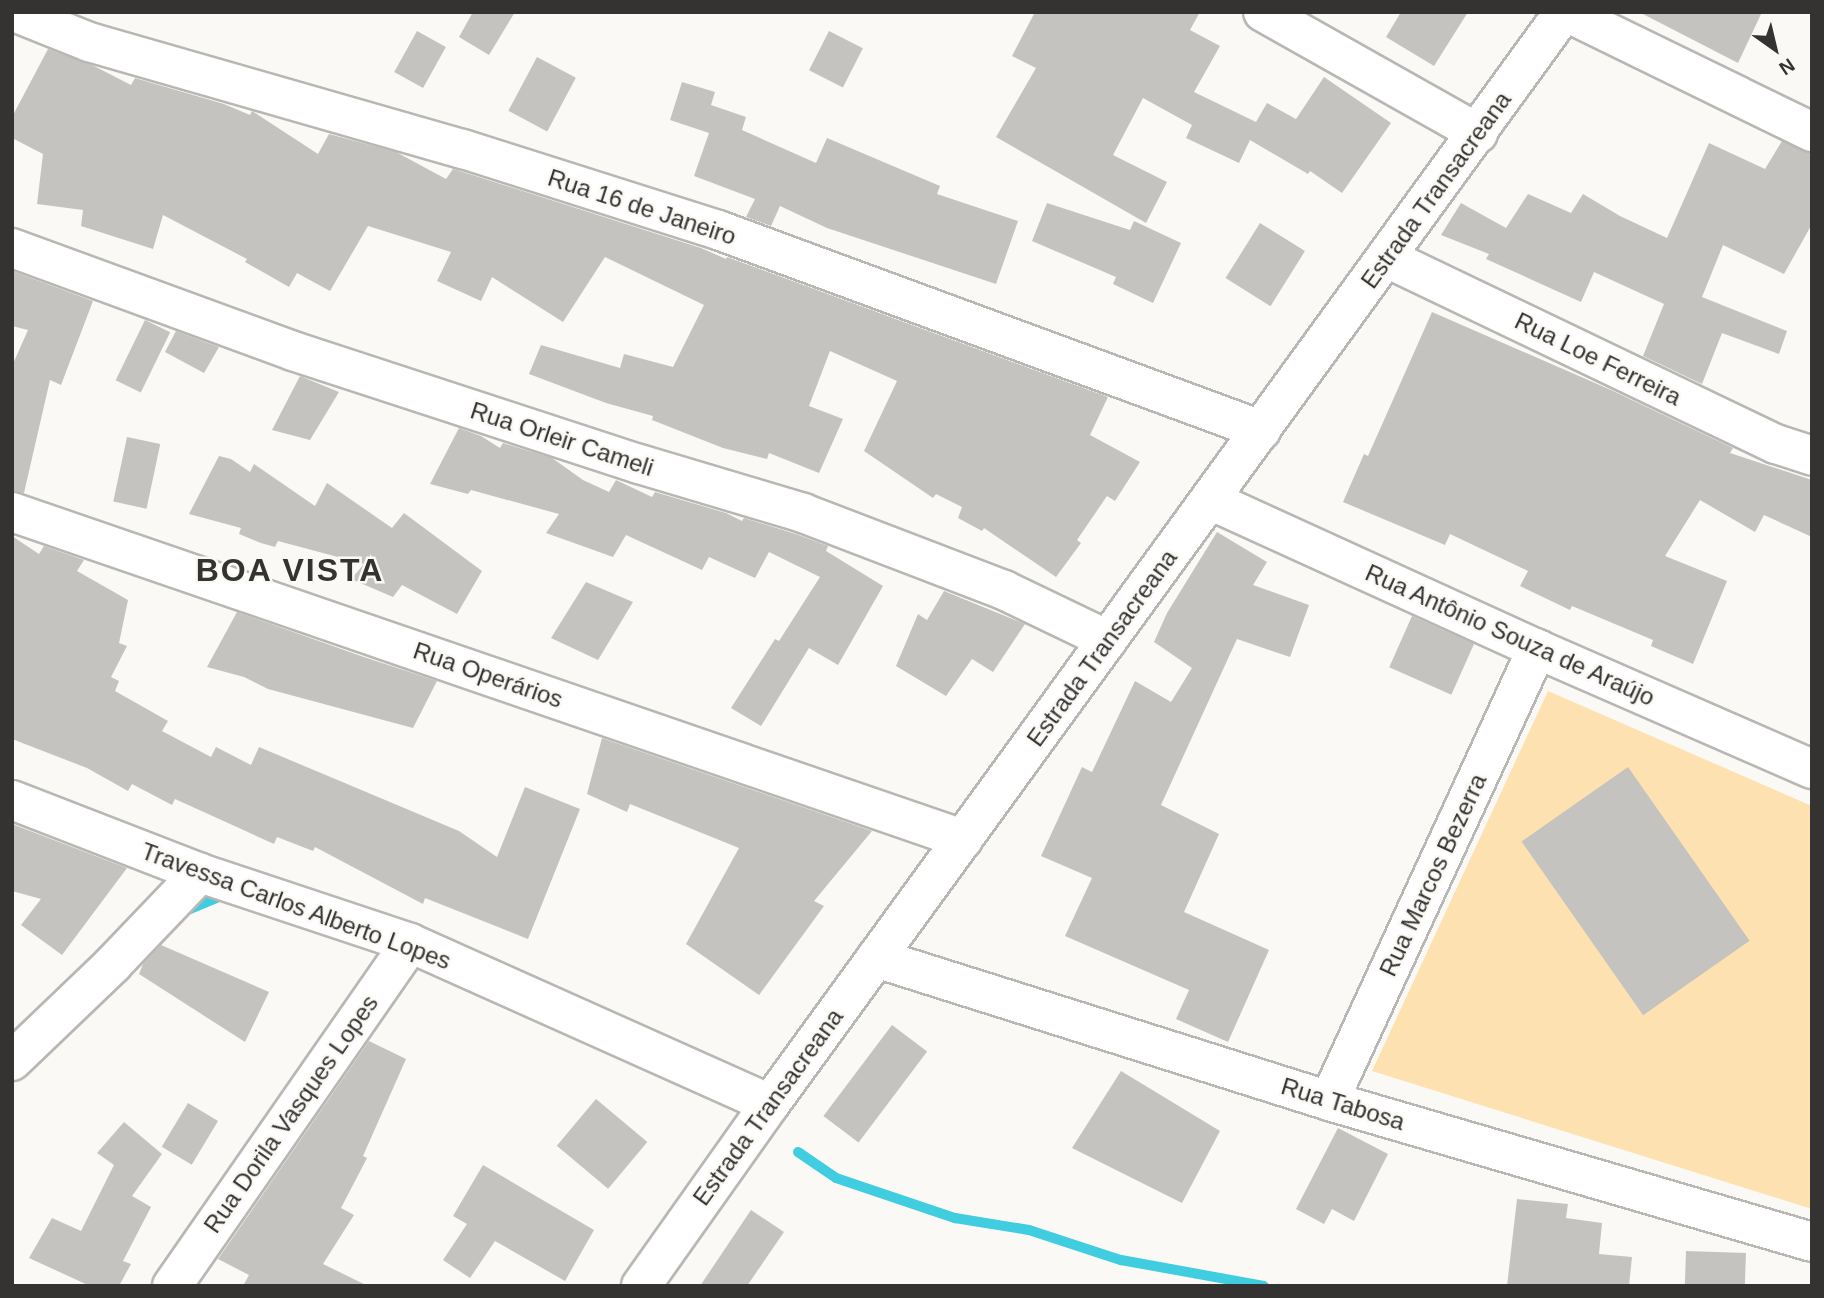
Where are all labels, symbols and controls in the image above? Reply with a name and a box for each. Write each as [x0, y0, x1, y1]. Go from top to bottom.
north arrow [1740, 14, 1810, 84]
text: N [1775, 54, 1799, 79]
street label: Estrada Transacreana [1355, 86, 1517, 294]
street label: Rua 16 de Janeiro [544, 163, 740, 251]
street label: Rua Loe Ferreira [1510, 306, 1686, 412]
street label: Rua Orleir Cameli [467, 396, 657, 482]
street label: Estrada Transacreana [1021, 544, 1183, 752]
district label: BOA VISTA [196, 551, 384, 589]
street label: Rua Antônio Souza de Araújo [1360, 558, 1660, 712]
street label: Rua Operários [410, 636, 566, 714]
street label: Rua Marcos Bezerra [1373, 769, 1493, 981]
street label: Travessa Carlos Alberto Lopes [137, 836, 455, 976]
street label: Rua Dorila Vasques Lopes [198, 990, 384, 1238]
street label: Estrada Transacreana [687, 1003, 849, 1211]
street label: Rua Tabosa [1278, 1072, 1408, 1136]

